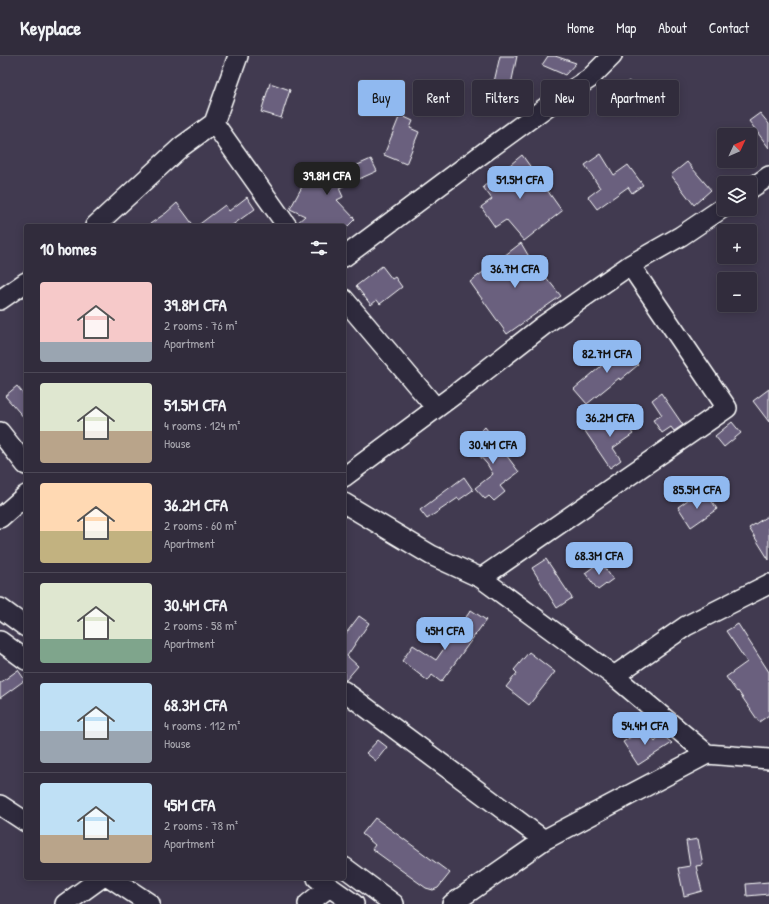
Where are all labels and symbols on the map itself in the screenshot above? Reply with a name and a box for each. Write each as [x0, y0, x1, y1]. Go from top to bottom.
north arrow [717, 128, 757, 168]
pin: 39.8M CFA [281, 162, 373, 196]
pin: 51.5M CFA [474, 166, 566, 200]
pin: 36.7M CFA [469, 255, 561, 289]
pin: 82.7M CFA [561, 340, 653, 374]
pin: 36.2M CFA [564, 404, 656, 438]
pin: 30.4M CFA [447, 431, 539, 465]
pin: 85.5M CFA [651, 476, 743, 510]
pin: 68.3M CFA [553, 542, 645, 576]
pin: 45M CFA [408, 617, 482, 651]
pin: 54.4M CFA [599, 712, 691, 746]

